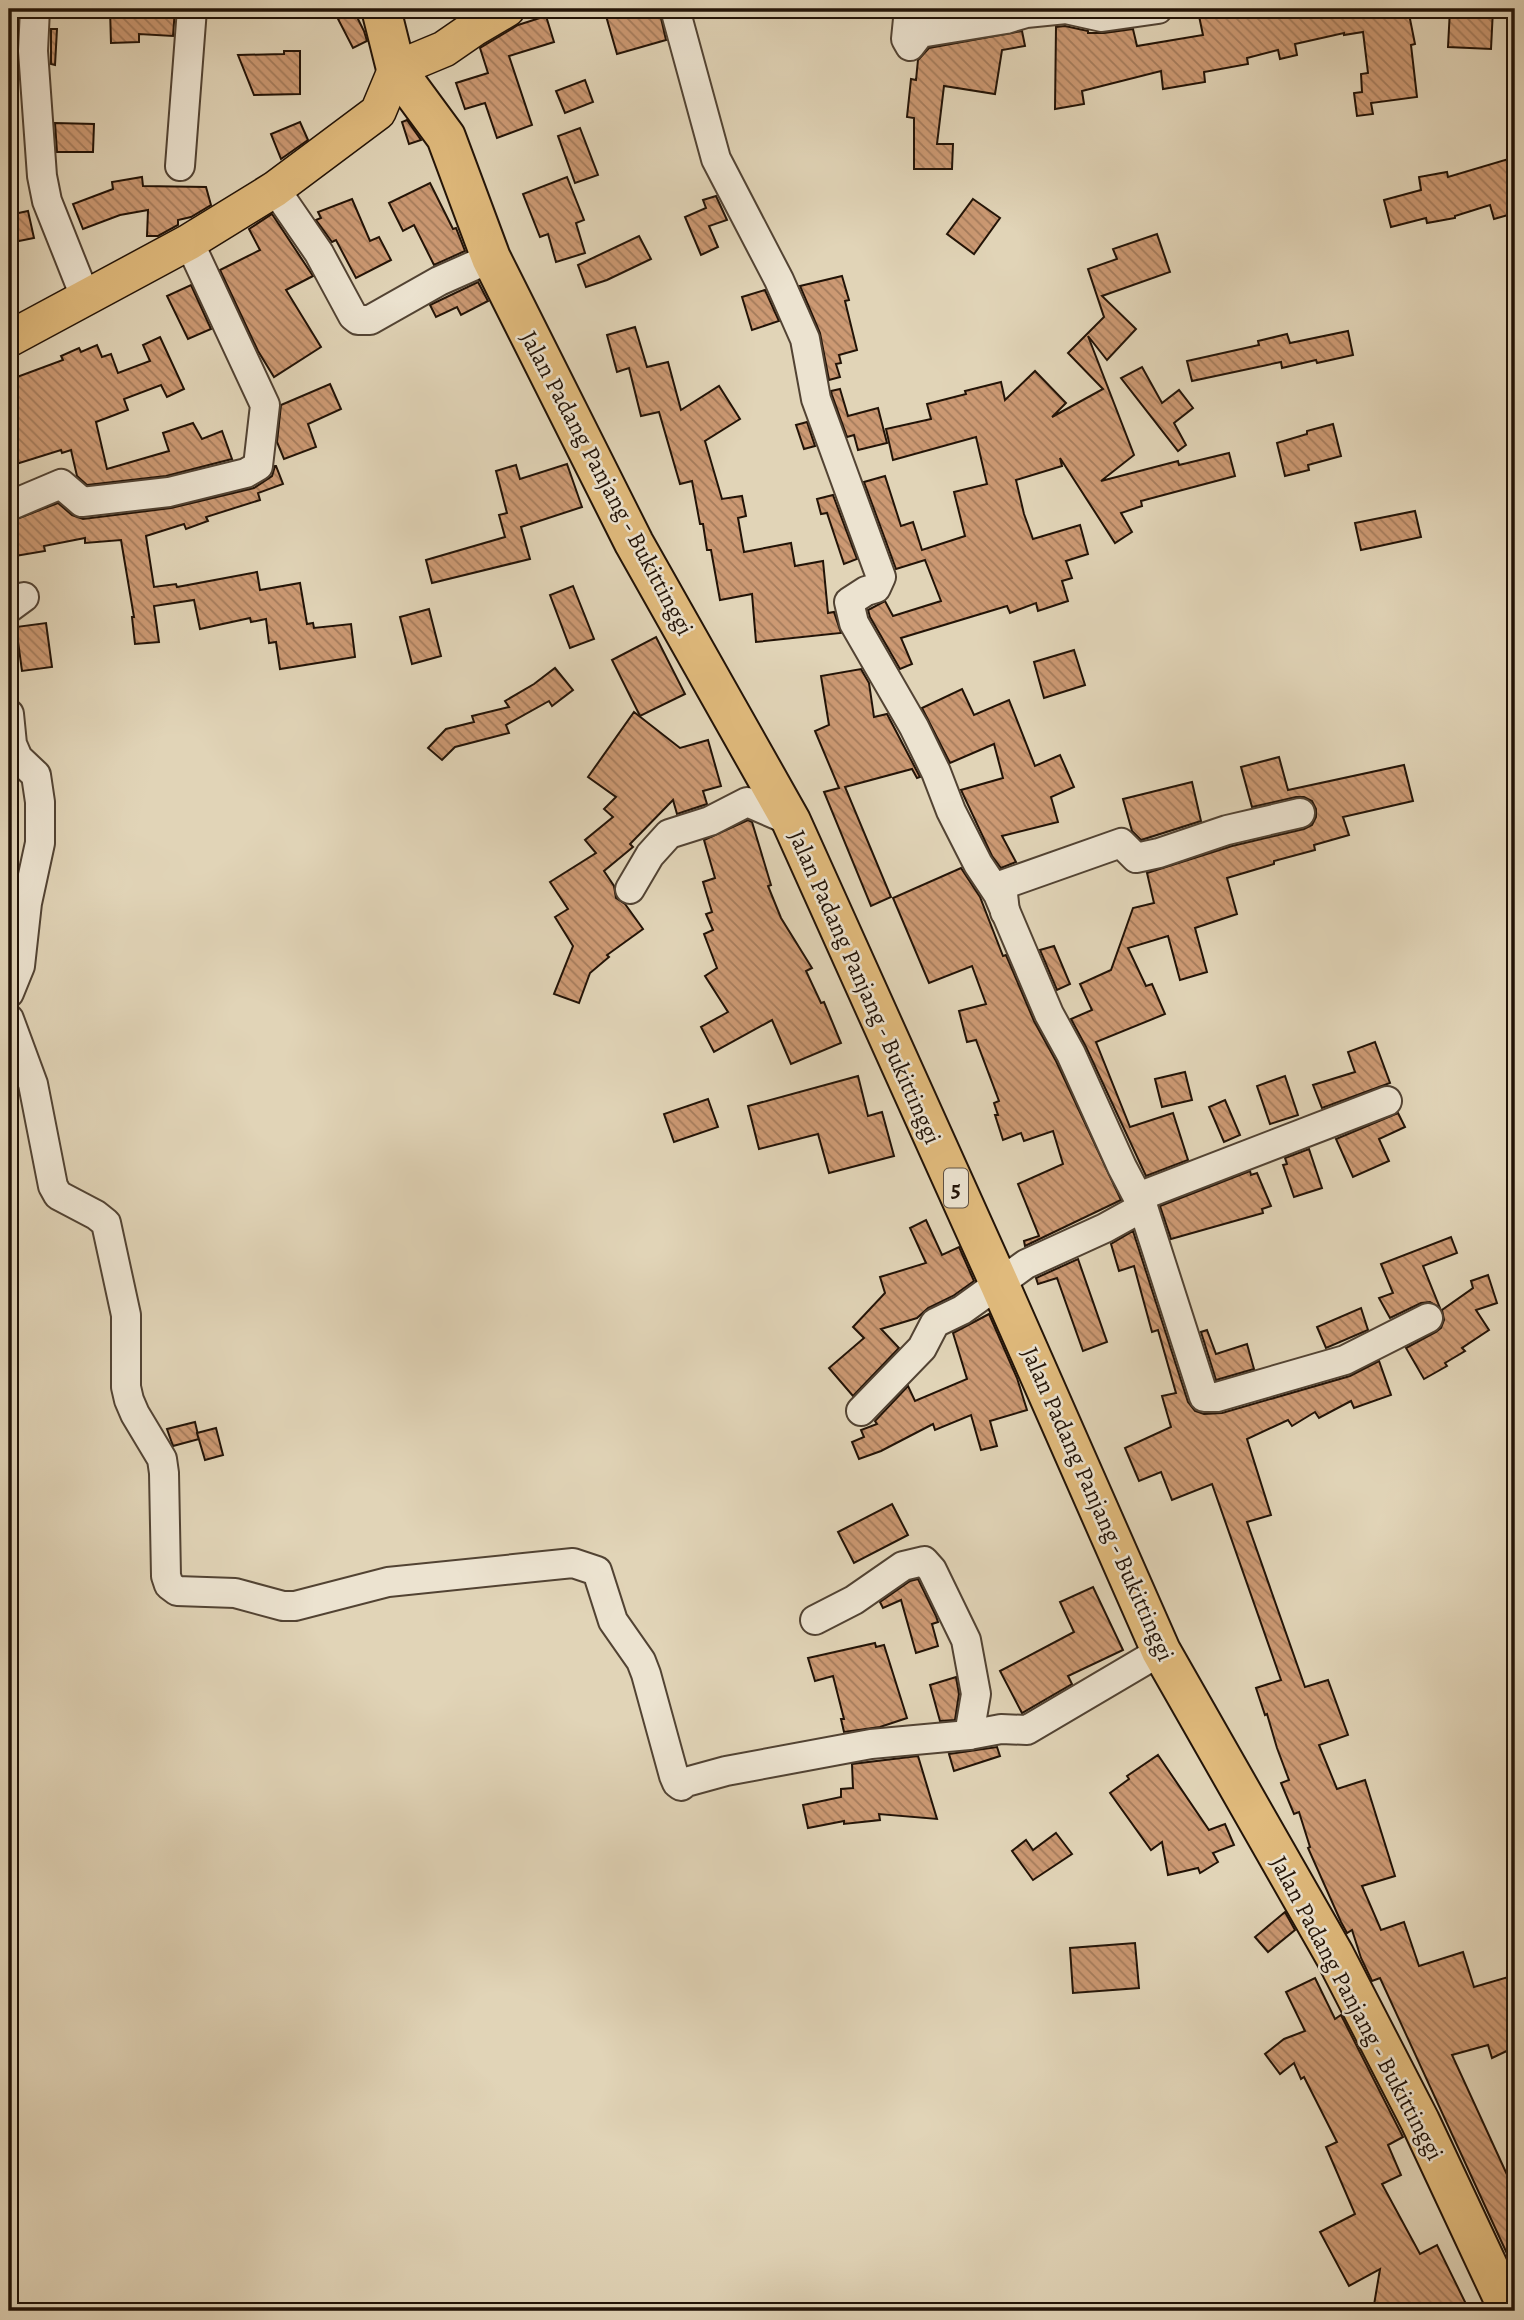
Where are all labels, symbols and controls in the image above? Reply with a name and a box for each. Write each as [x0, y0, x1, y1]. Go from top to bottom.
street label: Jalan Padang Panjang - Bukittinggi [513, 325, 701, 641]
street label: Jalan Padang Panjang - Bukittinggi [781, 825, 949, 1149]
road number: 5 [944, 1168, 968, 1208]
street label: Jalan Padang Panjang - Bukittinggi [1014, 1342, 1182, 1666]
street label: Jalan Padang Panjang - Bukittinggi [1263, 1850, 1451, 2166]

